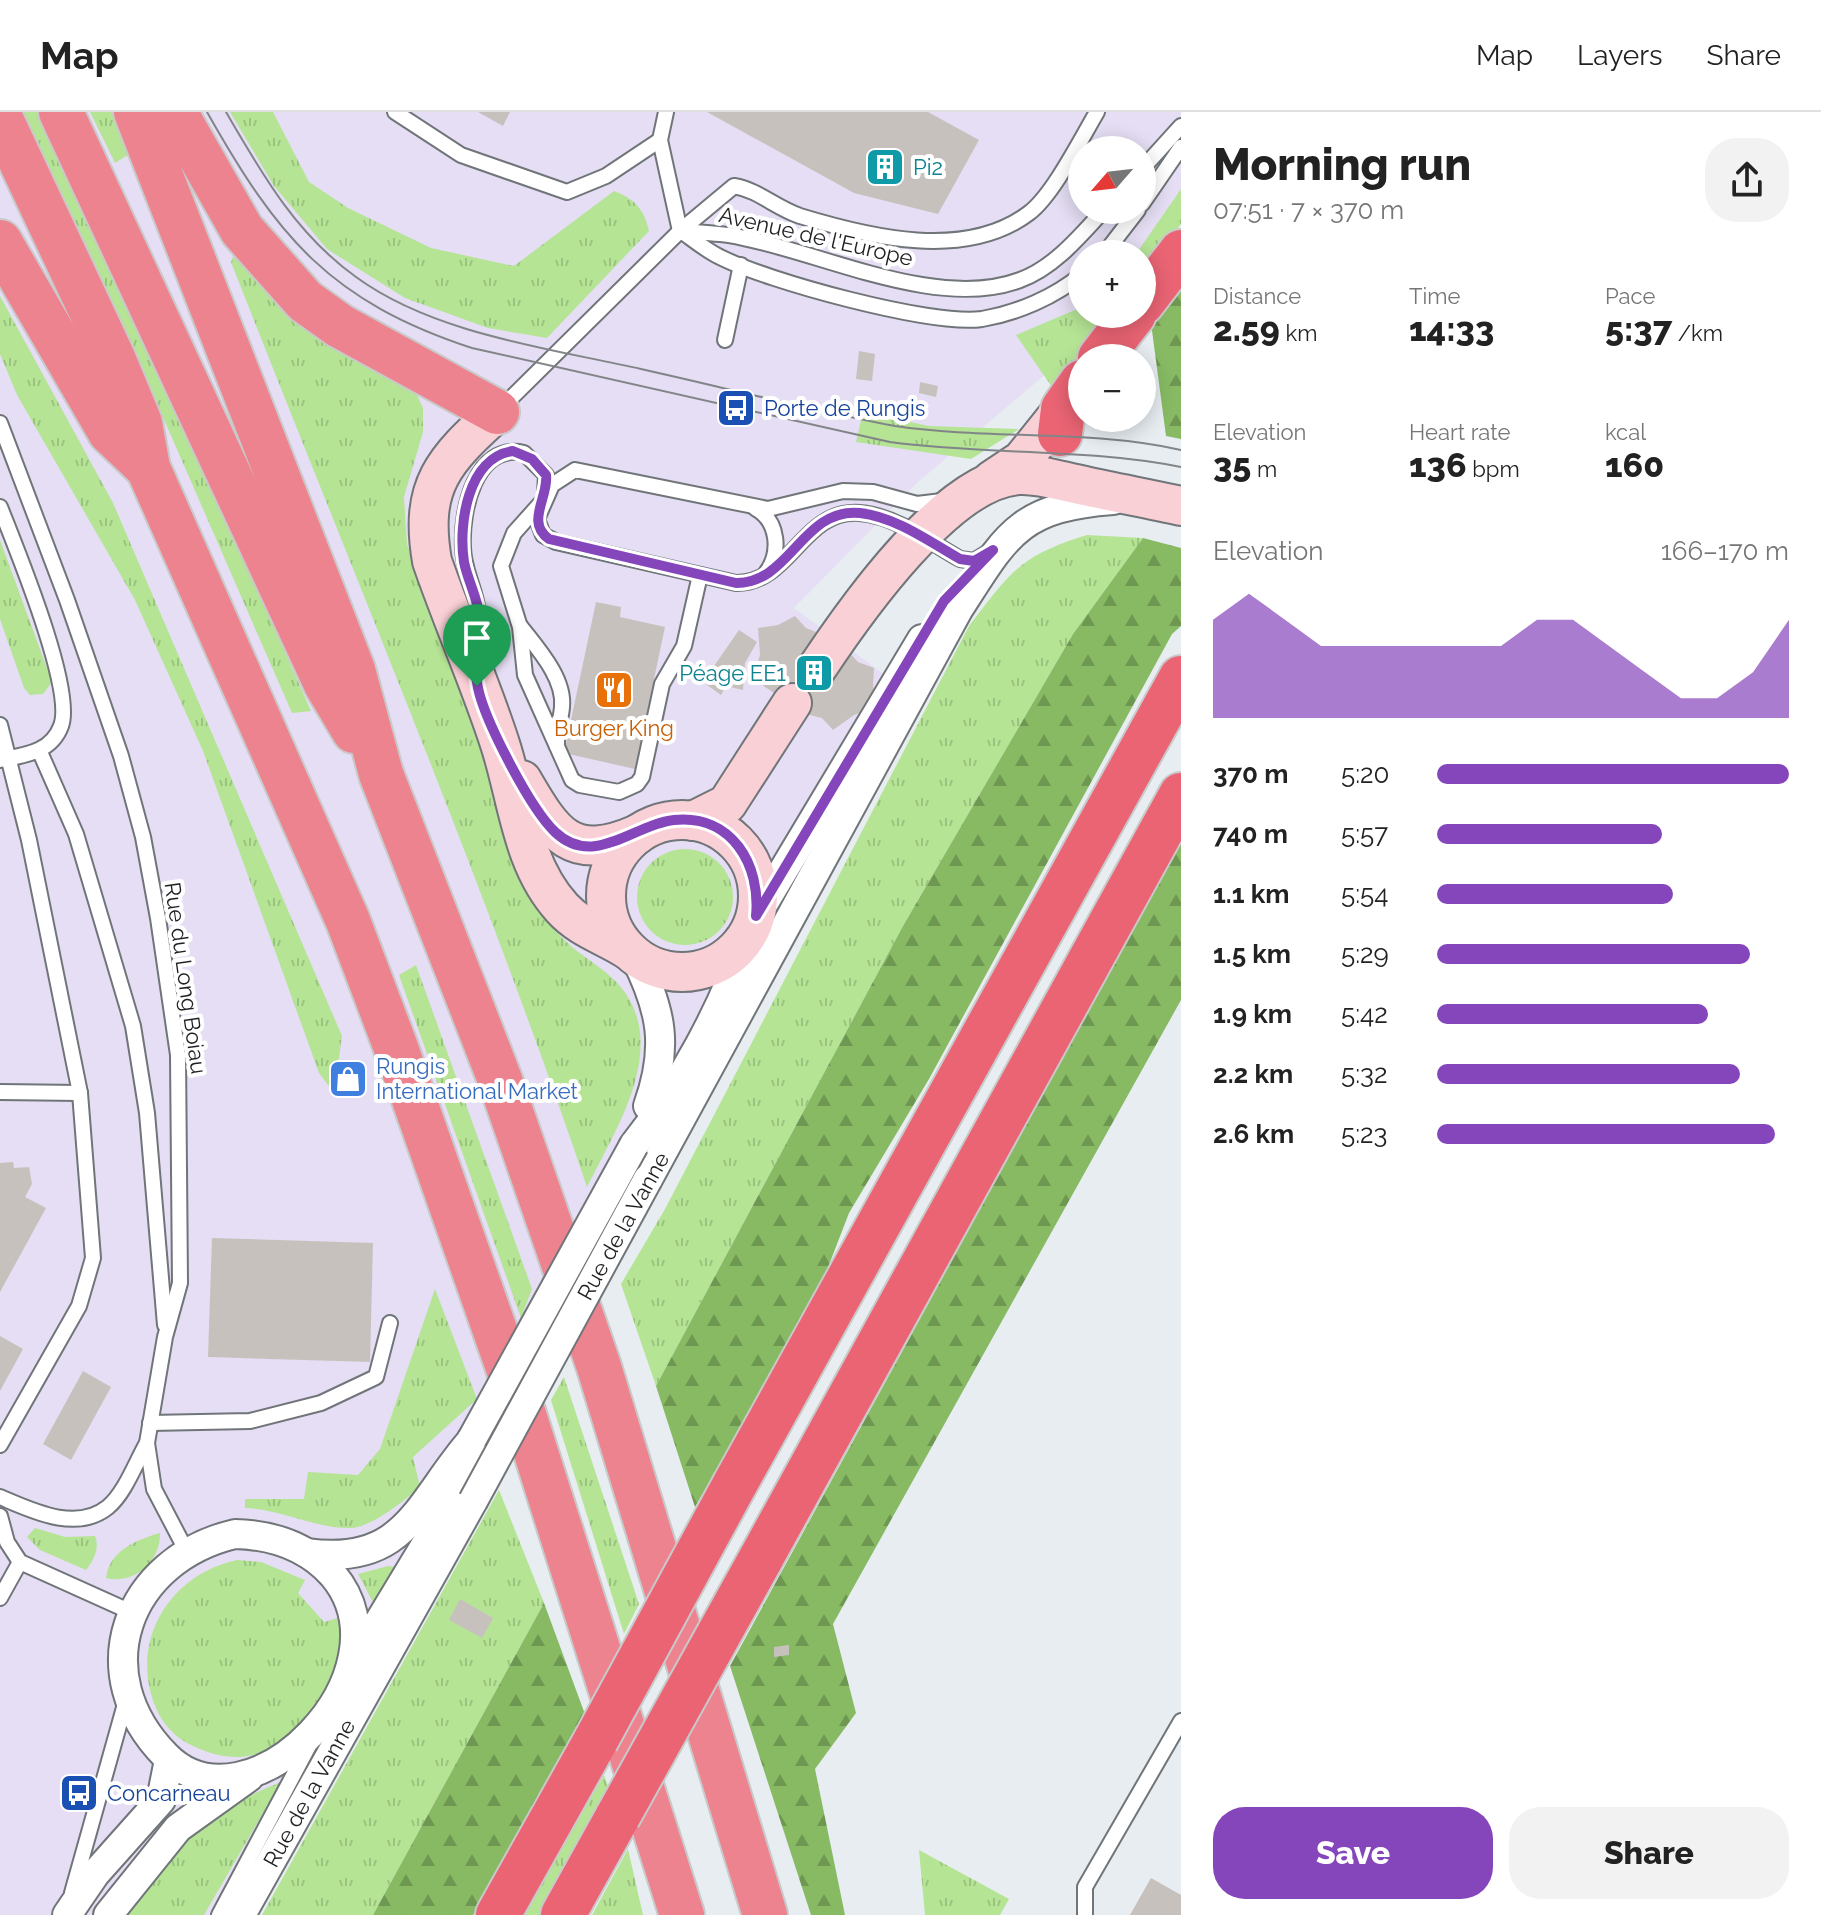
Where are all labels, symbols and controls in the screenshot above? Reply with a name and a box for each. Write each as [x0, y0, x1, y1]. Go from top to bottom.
text: Map [40, 33, 119, 78]
text: Map [1476, 39, 1533, 72]
text: Layers [1577, 39, 1663, 72]
text: Share [1707, 39, 1781, 72]
north arrow [1068, 136, 1156, 224]
map controls [1068, 136, 1156, 432]
button: share [1705, 138, 1789, 222]
text: Morning run [1213, 139, 1471, 190]
building icon: Pi2 [864, 146, 906, 188]
place label: Pi2 [913, 154, 943, 180]
text: 07:51 · 7 × 370 m [1213, 195, 1404, 225]
street label: Avenue de l'Europe [717, 201, 916, 271]
button: + [1068, 240, 1156, 328]
text: Distance [1213, 283, 1301, 309]
text: Time [1409, 283, 1460, 309]
text: Pace [1605, 283, 1655, 309]
text: 2.59 [1213, 309, 1280, 349]
text: 14:33 [1409, 309, 1494, 349]
text: 5:37 [1605, 309, 1672, 349]
text: km [1280, 320, 1317, 346]
text: /km [1672, 320, 1723, 346]
button: − [1068, 344, 1156, 432]
bus stop icon: Porte de Rungis [715, 387, 757, 429]
place label: Porte de Rungis [764, 395, 925, 421]
text: Elevation [1213, 419, 1306, 445]
text: Heart rate [1409, 419, 1510, 445]
text: kcal [1605, 419, 1646, 445]
text: 35 [1213, 445, 1251, 485]
text: 136 [1409, 445, 1467, 485]
text: 160 [1605, 445, 1664, 485]
text: m [1251, 456, 1277, 482]
text: bpm [1467, 456, 1520, 482]
text: Elevation [1213, 536, 1323, 566]
text: 166–170 m [1661, 536, 1789, 566]
pin [443, 604, 511, 686]
icon: arrive [455, 616, 499, 660]
building icon: Péage EE1 [793, 652, 835, 694]
place label: Péage EE1 [679, 660, 786, 686]
restaurant icon: Burger King [593, 669, 635, 711]
place label: Burger King [554, 715, 674, 741]
text: 370 m [1213, 759, 1289, 789]
text: 5:20 [1341, 759, 1390, 789]
text: 740 m [1213, 819, 1288, 849]
text: 5:57 [1341, 819, 1388, 849]
text: 1.1 km [1213, 879, 1290, 909]
text: 5:54 [1341, 879, 1388, 909]
street label: Rue du Long Boiau [160, 880, 212, 1076]
text: 1.5 km [1213, 939, 1291, 969]
text: 5:29 [1341, 939, 1389, 969]
text: 1.9 km [1213, 999, 1292, 1029]
text: 5:42 [1341, 999, 1388, 1029]
place label: Rungis International Market [376, 1053, 578, 1104]
shop icon: Rungis International Market [327, 1058, 369, 1100]
text: 2.2 km [1213, 1059, 1293, 1089]
text: 5:32 [1341, 1059, 1388, 1089]
text: 2.6 km [1213, 1119, 1294, 1149]
text: 5:23 [1341, 1119, 1388, 1149]
street label: Rue de la Vanne [572, 1147, 674, 1305]
street label: Rue de la Vanne [258, 1714, 360, 1872]
bus stop icon: Concarneau [58, 1772, 100, 1814]
place label: Concarneau [107, 1780, 231, 1806]
button: Save [1213, 1807, 1493, 1899]
button: Share [1509, 1807, 1789, 1899]

